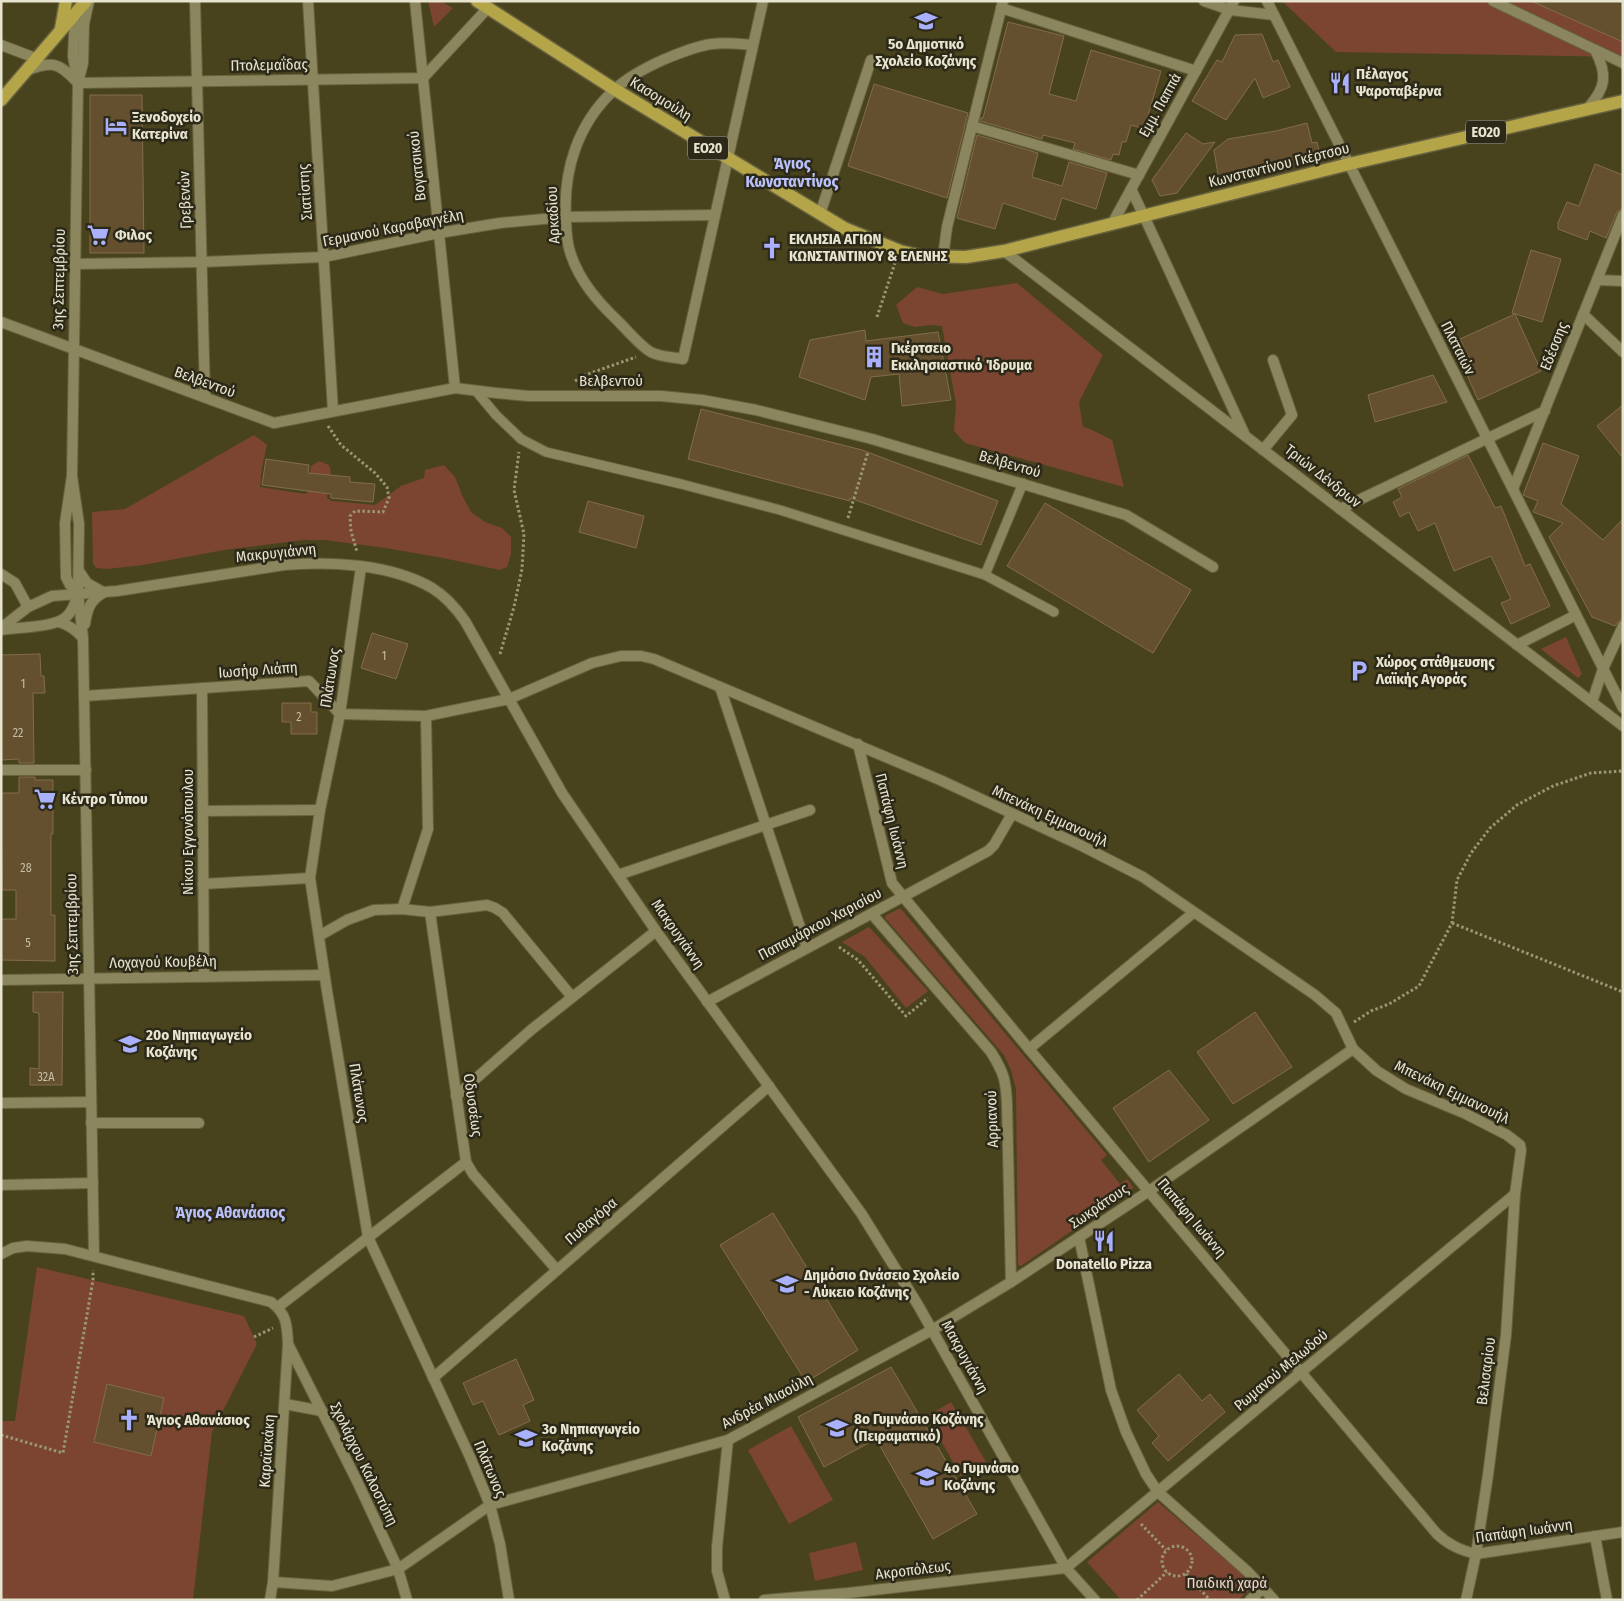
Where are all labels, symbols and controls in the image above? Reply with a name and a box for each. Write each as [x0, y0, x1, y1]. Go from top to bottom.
school or university icon: 5ο Δημοτικό Σχολείο Κοζάνης [913, 8, 939, 34]
place label: 5ο Δημοτικό Σχολείο Κοζάνης [876, 35, 977, 70]
street label: Πτολεμαΐδας [230, 55, 309, 75]
place label: Πέλαγος Ψαροταβέρνα [1356, 65, 1442, 100]
street label: Εμμ. Παππά [1135, 70, 1185, 140]
restaurant icon: Πέλαγος Ψαροταβέρνα [1327, 70, 1353, 96]
street label: Κασομούλη [627, 73, 695, 125]
place label: Ξενοδοχείο Κατερίνα [132, 108, 201, 143]
hotel icon: Ξενοδοχείο Κατερίνα [103, 113, 129, 139]
road number: ΕΟ20 [1466, 120, 1506, 144]
street label: Βογατσικού [404, 130, 430, 202]
road number: ΕΟ20 [688, 136, 728, 160]
street label: Κωνσταντίνου Γκέρτσου [1207, 139, 1351, 191]
district label: Άγιος Κωνσταντίνος [746, 154, 838, 191]
street label: Σιατίστης [294, 163, 316, 221]
street label: Γρεβενών [175, 170, 195, 229]
street label: Αρκαδίου [542, 186, 564, 244]
street label: Γερμανού Καραβαγγέλη [321, 206, 465, 250]
supermarket icon: Φιλος [85, 222, 111, 248]
place label: Φιλος [115, 226, 152, 244]
street label: 3ης Σεπτεμβρίου [49, 228, 69, 330]
place label: ΕΚΛΗΣΙΑ ΑΓΙΩΝ ΚΩΝΣΤΑΝΤΙΝΟΥ & ΕΛΕΝΗΣ [789, 230, 948, 265]
church icon: ΕΚΛΗΣΙΑ ΑΓΙΩΝ ΚΩΝΣΤΑΝΤΙΝΟΥ & ΕΛΕΝΗΣ [759, 235, 785, 261]
street label: Πλαταιών [1437, 318, 1479, 378]
street label: Εδέσσης [1536, 318, 1572, 373]
place label: Γκέρτσειο Εκκλησιαστικό Ίδρυμα [891, 339, 1032, 374]
building icon: Γκέρτσειο Εκκλησιαστικό Ίδρυμα [861, 344, 887, 370]
street label: Βελβεντού [172, 363, 238, 401]
street label: Βελβεντού [579, 372, 643, 390]
street label: Τριών Δένδρων [1281, 441, 1365, 512]
street label: Βελβεντού [977, 447, 1043, 481]
street label: Μακρυγιάννη [235, 540, 317, 566]
street label: Πλάτωνος [316, 646, 344, 709]
house number: 1 [382, 649, 386, 663]
place label: Χώρος στάθμευσης Λαϊκής Αγοράς [1375, 653, 1495, 688]
street label: Ιωσήφ Λιάπη [218, 658, 298, 682]
parking icon: Χώρος στάθμευσης Λαϊκής Αγοράς [1346, 658, 1372, 684]
house number: 1 [21, 677, 25, 691]
house number: 2 [296, 710, 302, 724]
house number: 22 [13, 726, 23, 740]
street label: Νίκου Εγγονόπουλου [179, 769, 197, 895]
street label: Παπάφη Ιωάννη [871, 771, 913, 871]
street label: Μπενάκη Εμμανουήλ [989, 781, 1111, 851]
supermarket icon: Κέντρο Τύπου [32, 786, 58, 812]
place label: Κέντρο Τύπου [62, 790, 148, 808]
house number: 28 [20, 861, 32, 875]
street label: 3ης Σεπτεμβρίου [62, 873, 82, 975]
street label: Παπαμάρκου Χαρισίου [755, 884, 885, 964]
street label: Μακρυγιάννη [647, 896, 709, 972]
house number: 5 [25, 936, 31, 950]
street label: Λοχαγού Κουβέλη [109, 952, 217, 972]
place label: 20ο Νηπιαγωγείο Κοζάνης [145, 1026, 252, 1061]
school or university icon: 20ο Νηπιαγωγείο Κοζάνης [117, 1031, 143, 1057]
street label: Μπενάκη Εμμανουήλ [1392, 1056, 1513, 1128]
street label: Πλάτωνος [345, 1062, 373, 1125]
house number: 32A [38, 1070, 55, 1084]
street label: Οδυσσέως [460, 1072, 486, 1138]
street label: Αρριανού [982, 1090, 1002, 1148]
street label: Παπάφη Ιωάννη [1154, 1175, 1230, 1261]
street label: Σωκράτους [1066, 1179, 1133, 1232]
street label: Πυθαγόρα [561, 1194, 621, 1248]
district label: Άγιος Αθανάσιος [175, 1203, 285, 1222]
restaurant icon: Donatello Pizza [1091, 1228, 1117, 1254]
place label: Donatello Pizza [1056, 1255, 1153, 1273]
place label: Δημόσιο Ωνάσειο Σχολείο - Λύκειο Κοζάνης [803, 1266, 959, 1301]
school or university icon: Δημόσιο Ωνάσειο Σχολείο - Λύκειο Κοζάνης [774, 1271, 800, 1297]
street label: Μακρυγιάννη [938, 1317, 992, 1397]
street label: Ρωμανού Μελωδού [1230, 1326, 1332, 1414]
street label: Βελισαρίου [1473, 1336, 1499, 1406]
street label: Ανδρέα Μιαούλη [719, 1370, 815, 1432]
street label: Σχολάρχου Καλοστύπη [326, 1399, 402, 1529]
church icon: Άγιος Αθανάσιος [116, 1407, 142, 1433]
place label: 8ο Γυμνάσιο Κοζάνης (Πειραματικό) [854, 1410, 984, 1445]
place label: Άγιος Αθανάσιος [146, 1411, 250, 1429]
street label: Καραϊσκάκη [255, 1414, 279, 1488]
school or university icon: 8ο Γυμνάσιο Κοζάνης (Πειραματικό) [824, 1415, 850, 1441]
place label: 3ο Νηπιαγωγείο Κοζάνης [541, 1420, 640, 1455]
school or university icon: 3ο Νηπιαγωγείο Κοζάνης [513, 1425, 539, 1451]
street label: Πλάτωνος [470, 1438, 510, 1501]
place label: 4ο Γυμνάσιο Κοζάνης [944, 1459, 1019, 1494]
school or university icon: 4ο Γυμνάσιο Κοζάνης [914, 1464, 940, 1490]
street label: Παπάφη Ιωάννη [1474, 1515, 1574, 1547]
street label: Ακροπόλεως [874, 1556, 952, 1584]
park label: Παιδική χαρά [1187, 1574, 1267, 1592]

